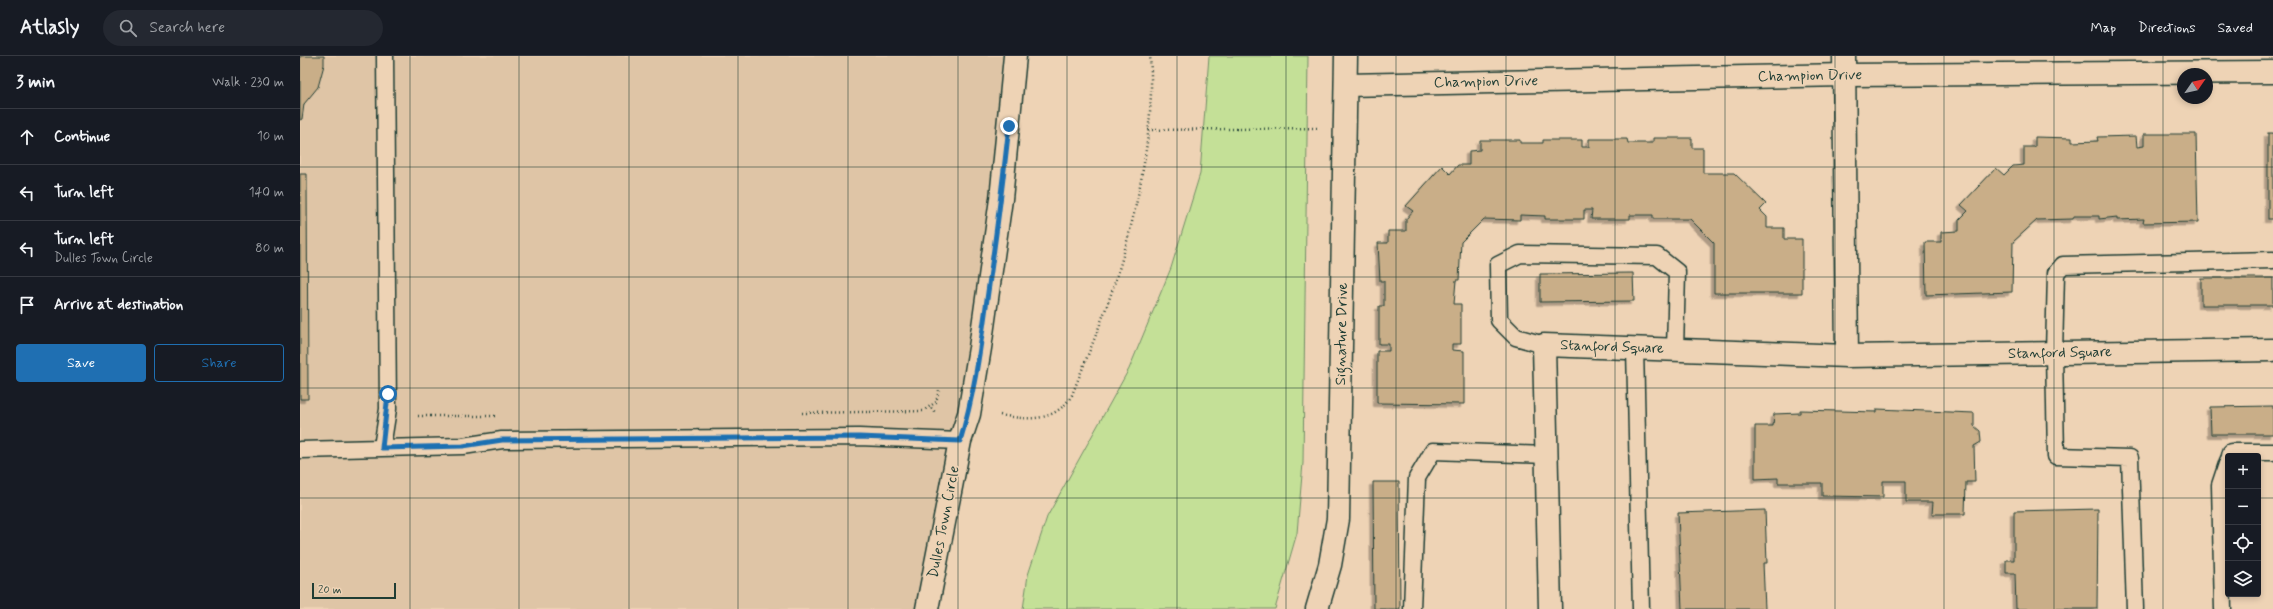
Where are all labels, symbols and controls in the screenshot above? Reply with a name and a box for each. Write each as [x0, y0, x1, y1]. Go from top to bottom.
search box [103, 10, 383, 46]
text: Atlasly [20, 15, 79, 40]
icon: search [117, 17, 139, 39]
text: Search here [149, 18, 225, 38]
text: Map [2090, 19, 2116, 37]
text: Directions [2138, 19, 2196, 37]
text: Saved [2218, 19, 2253, 37]
street label: Champion Drive [1758, 65, 1863, 87]
north arrow [2177, 68, 2213, 104]
text: 3 min [16, 71, 55, 93]
street label: Champion Drive [1434, 71, 1539, 93]
text: Walk · 230 m [212, 74, 284, 91]
route end [1000, 117, 1018, 135]
icon: ahead [16, 126, 38, 148]
text: Continue [54, 127, 110, 147]
text: 10 m [257, 128, 284, 145]
icon: left [16, 182, 38, 204]
text: Turn left [54, 183, 114, 203]
text: 140 m [249, 184, 284, 201]
text: Turn left [54, 230, 114, 250]
icon: left [16, 238, 38, 260]
text: 80 m [255, 240, 284, 257]
text: Dulles Town Circle [54, 250, 153, 267]
street label: Signature Drive [1331, 282, 1354, 386]
icon: arrive [16, 294, 38, 316]
text: Arrive at destination [54, 295, 183, 315]
street label: Stanford Square [1560, 335, 1664, 361]
street label: Stanford Square [2008, 342, 2112, 366]
button: Save [16, 344, 146, 382]
button: Share [154, 344, 284, 382]
route start [379, 385, 397, 403]
map controls [2225, 453, 2261, 597]
button: + [2225, 453, 2261, 489]
street label: Dulles Town Circle [923, 464, 965, 580]
button: − [2225, 489, 2261, 525]
button: locate [2225, 525, 2261, 561]
button: layers [2225, 561, 2261, 597]
scale bar [312, 581, 396, 600]
text: 20 m [318, 583, 341, 597]

